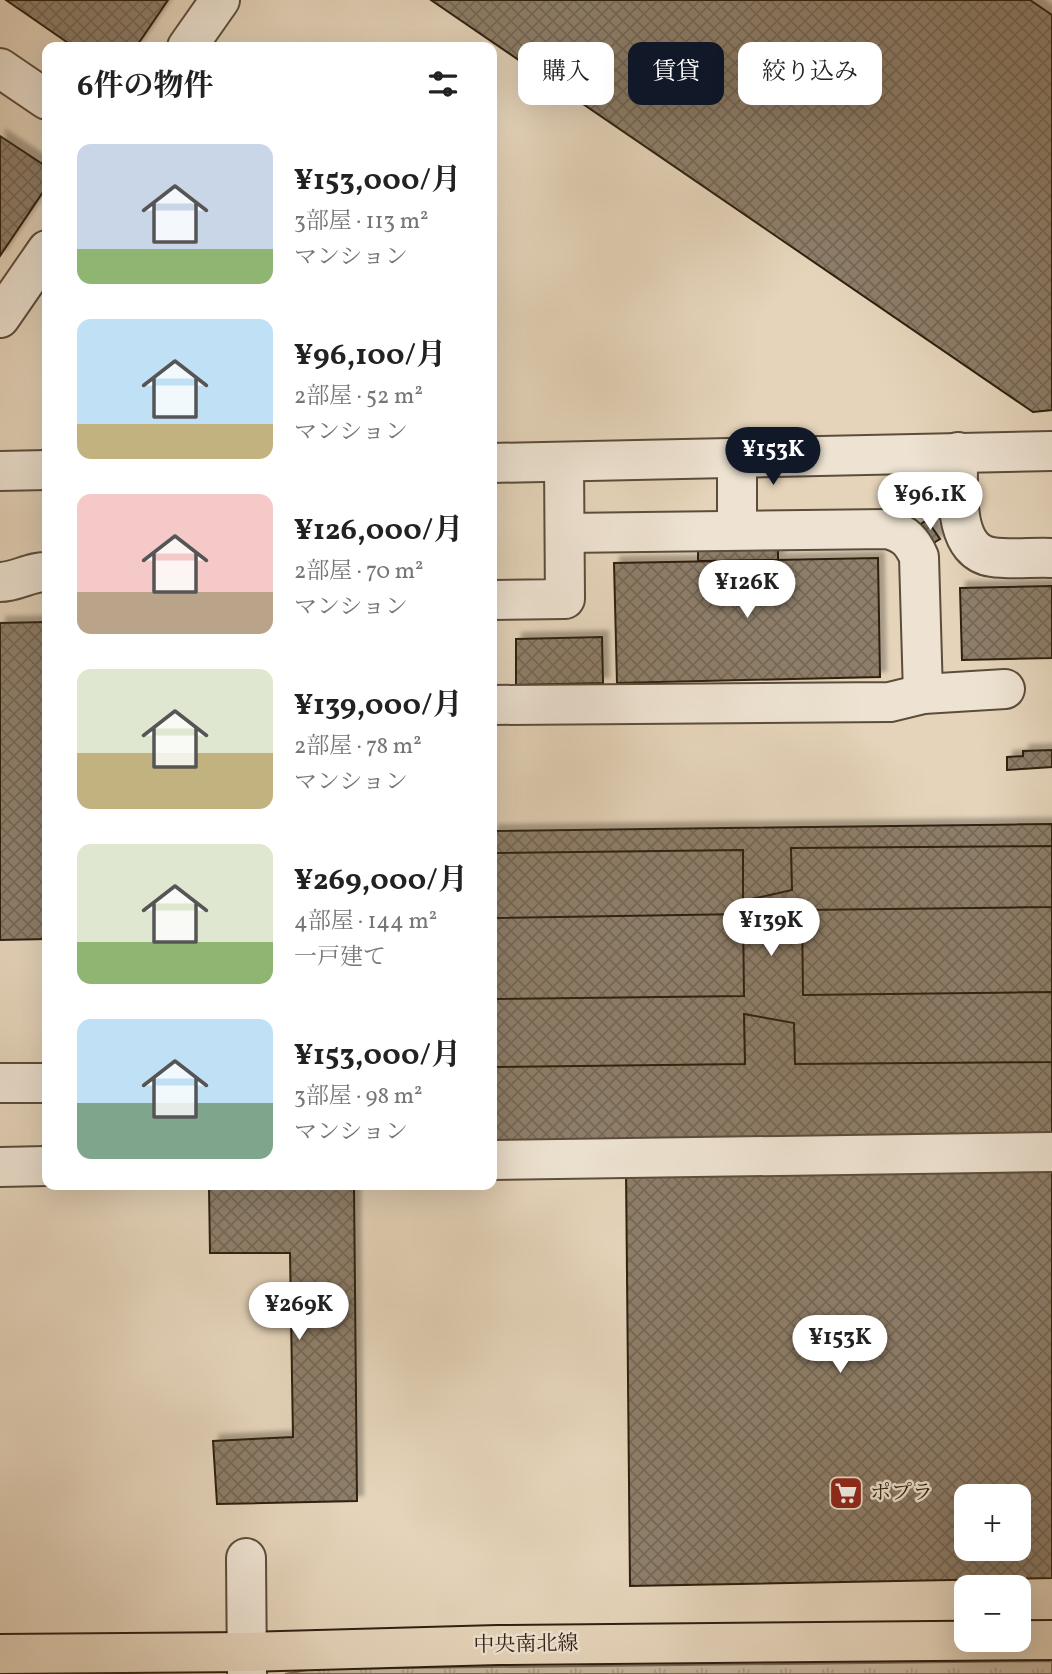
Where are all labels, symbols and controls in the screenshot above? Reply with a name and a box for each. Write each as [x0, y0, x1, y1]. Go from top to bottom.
chip: 購入 [518, 42, 614, 105]
chip: 賃貸 [628, 42, 724, 105]
chip: 絞り込み [738, 42, 882, 105]
icon: filters [424, 65, 462, 103]
text: 6件の物件 [77, 66, 213, 108]
text: ¥153,000/月 [294, 160, 461, 202]
icon: home [133, 172, 217, 256]
text: 3部屋 · 113 m² [294, 206, 429, 238]
text: マンション [294, 242, 408, 274]
text: ¥96,100/月 [294, 335, 446, 377]
icon: home [133, 347, 217, 431]
text: 2部屋 · 52 m² [294, 381, 423, 413]
text: マンション [294, 417, 408, 449]
pin: ¥153K [724, 428, 822, 487]
text: ¥153K [741, 434, 805, 466]
pin: ¥96.1K [873, 472, 987, 532]
text: ¥96.1K [894, 479, 966, 511]
text: ¥126,000/月 [294, 510, 463, 552]
icon: home [133, 522, 217, 606]
text: 2部屋 · 70 m² [294, 556, 424, 588]
pin: ¥126K [698, 560, 796, 620]
text: ¥126K [714, 567, 780, 599]
text: マンション [294, 592, 408, 624]
text: ¥139,000/月 [294, 685, 463, 727]
icon: home [133, 697, 217, 781]
text: 2部屋 · 78 m² [294, 731, 422, 763]
text: マンション [294, 767, 408, 799]
text: ¥269,000/月 [294, 860, 468, 902]
icon: home [133, 872, 217, 956]
pin: ¥139K [722, 898, 820, 958]
text: ¥139K [739, 905, 803, 937]
text: 4部屋 · 144 m² [294, 906, 437, 938]
text: 一戸建て [294, 942, 386, 974]
text: ¥153,000/月 [294, 1035, 461, 1077]
icon: home [133, 1047, 217, 1131]
text: 3部屋 · 98 m² [294, 1081, 423, 1113]
text: マンション [294, 1117, 408, 1149]
pin: ¥269K [250, 1282, 348, 1342]
text: ¥269K [265, 1289, 333, 1321]
pin: ¥153K [791, 1316, 889, 1375]
text: ¥153K [808, 1322, 872, 1354]
supermarket icon: ポプラ [827, 1474, 865, 1512]
place label: ポプラ [870, 1479, 933, 1508]
map controls [954, 1484, 1031, 1652]
button: + [954, 1484, 1031, 1561]
button: − [954, 1575, 1031, 1652]
street label: 中央南北線 [473, 1630, 579, 1660]

